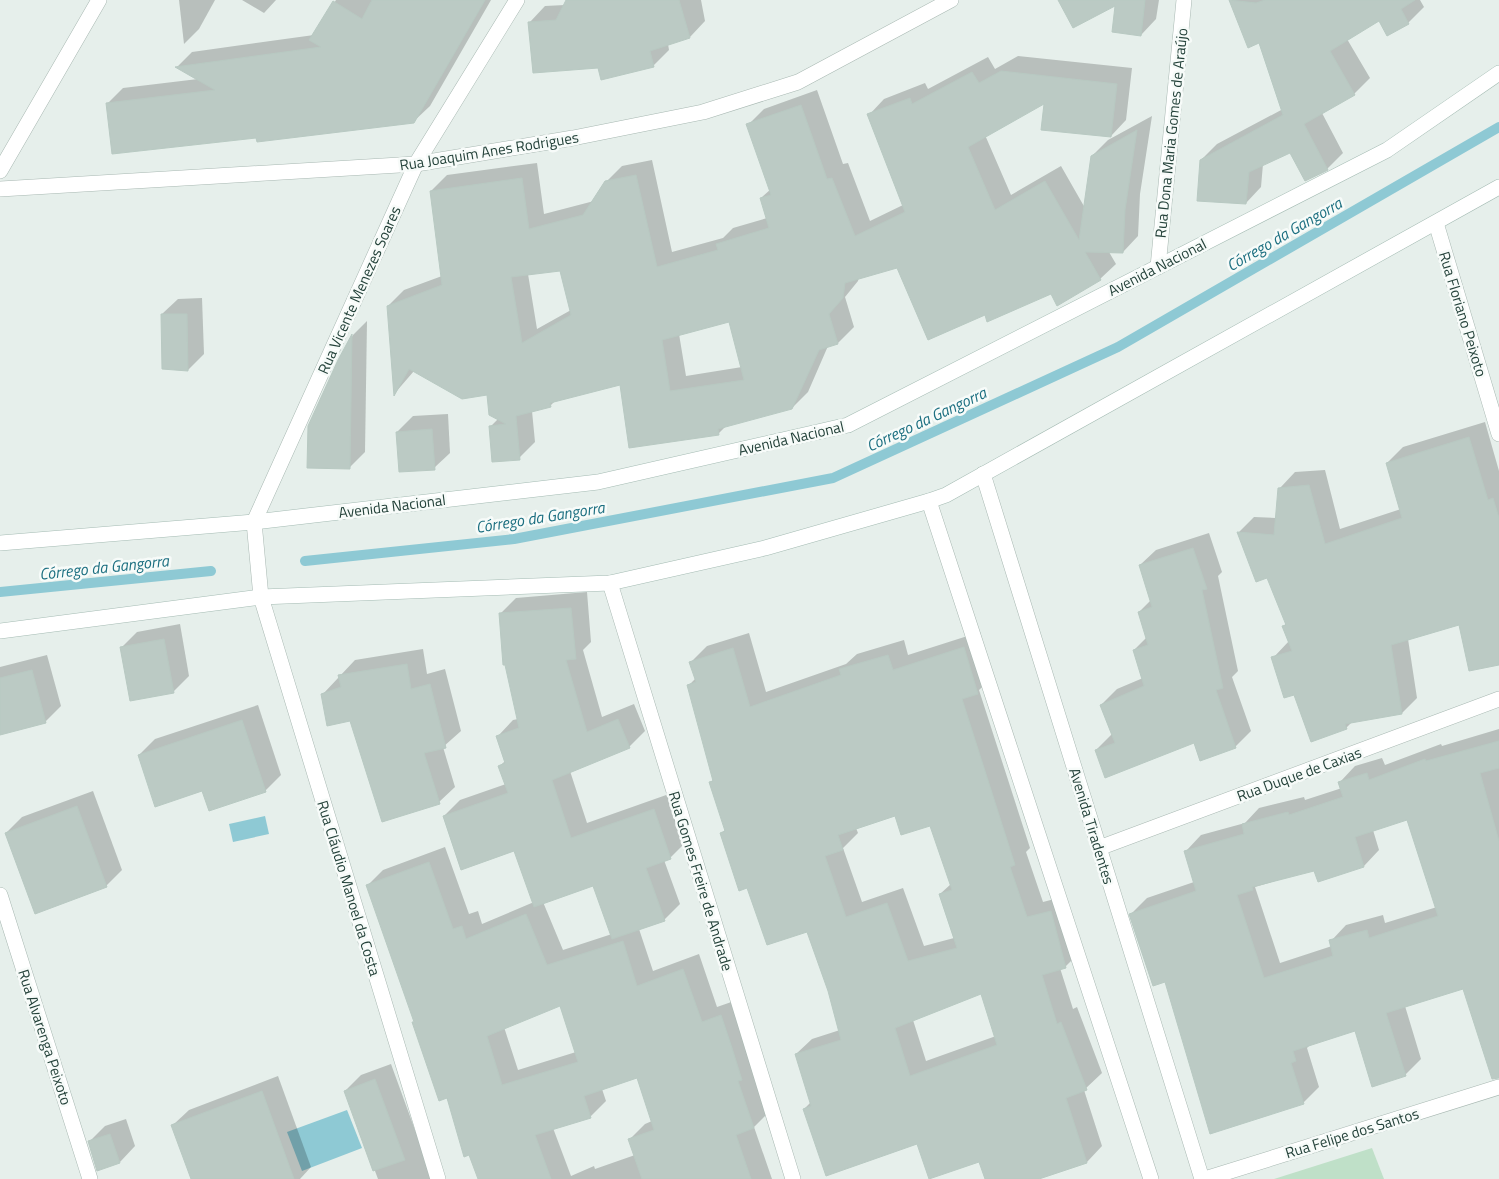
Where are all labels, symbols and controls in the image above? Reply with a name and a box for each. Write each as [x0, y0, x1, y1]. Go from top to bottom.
street label: Rua Dona Maria Gomes de Araújo [1149, 27, 1193, 239]
street label: Rua Joaquim Anes Rodrigues [398, 125, 580, 177]
water label: Córrego da Gangorra [1222, 191, 1347, 277]
street label: Rua Vicente Menezes Soares [312, 202, 406, 378]
street label: Avenida Nacional [1104, 232, 1210, 302]
street label: Rua Floriano Peixoto [1433, 249, 1493, 380]
water label: Córrego da Gangorra [862, 380, 991, 457]
street label: Avenida Nacional [736, 415, 846, 461]
street label: Avenida Nacional [337, 488, 447, 524]
water label: Córrego da Gangorra [474, 495, 607, 539]
water label: Córrego da Gangorra [38, 548, 171, 586]
street label: Rua Duque de Caxias [1233, 741, 1365, 807]
street label: Avenida Tiradentes [1063, 765, 1121, 887]
street label: Rua Gomes Freire de Andrade [663, 788, 739, 974]
street label: Rua Cláudio Manoel da Costa [311, 797, 387, 979]
street label: Rua Alvarenga Peixoto [12, 966, 78, 1108]
street label: Rua Felipe dos Santos [1282, 1102, 1422, 1164]

